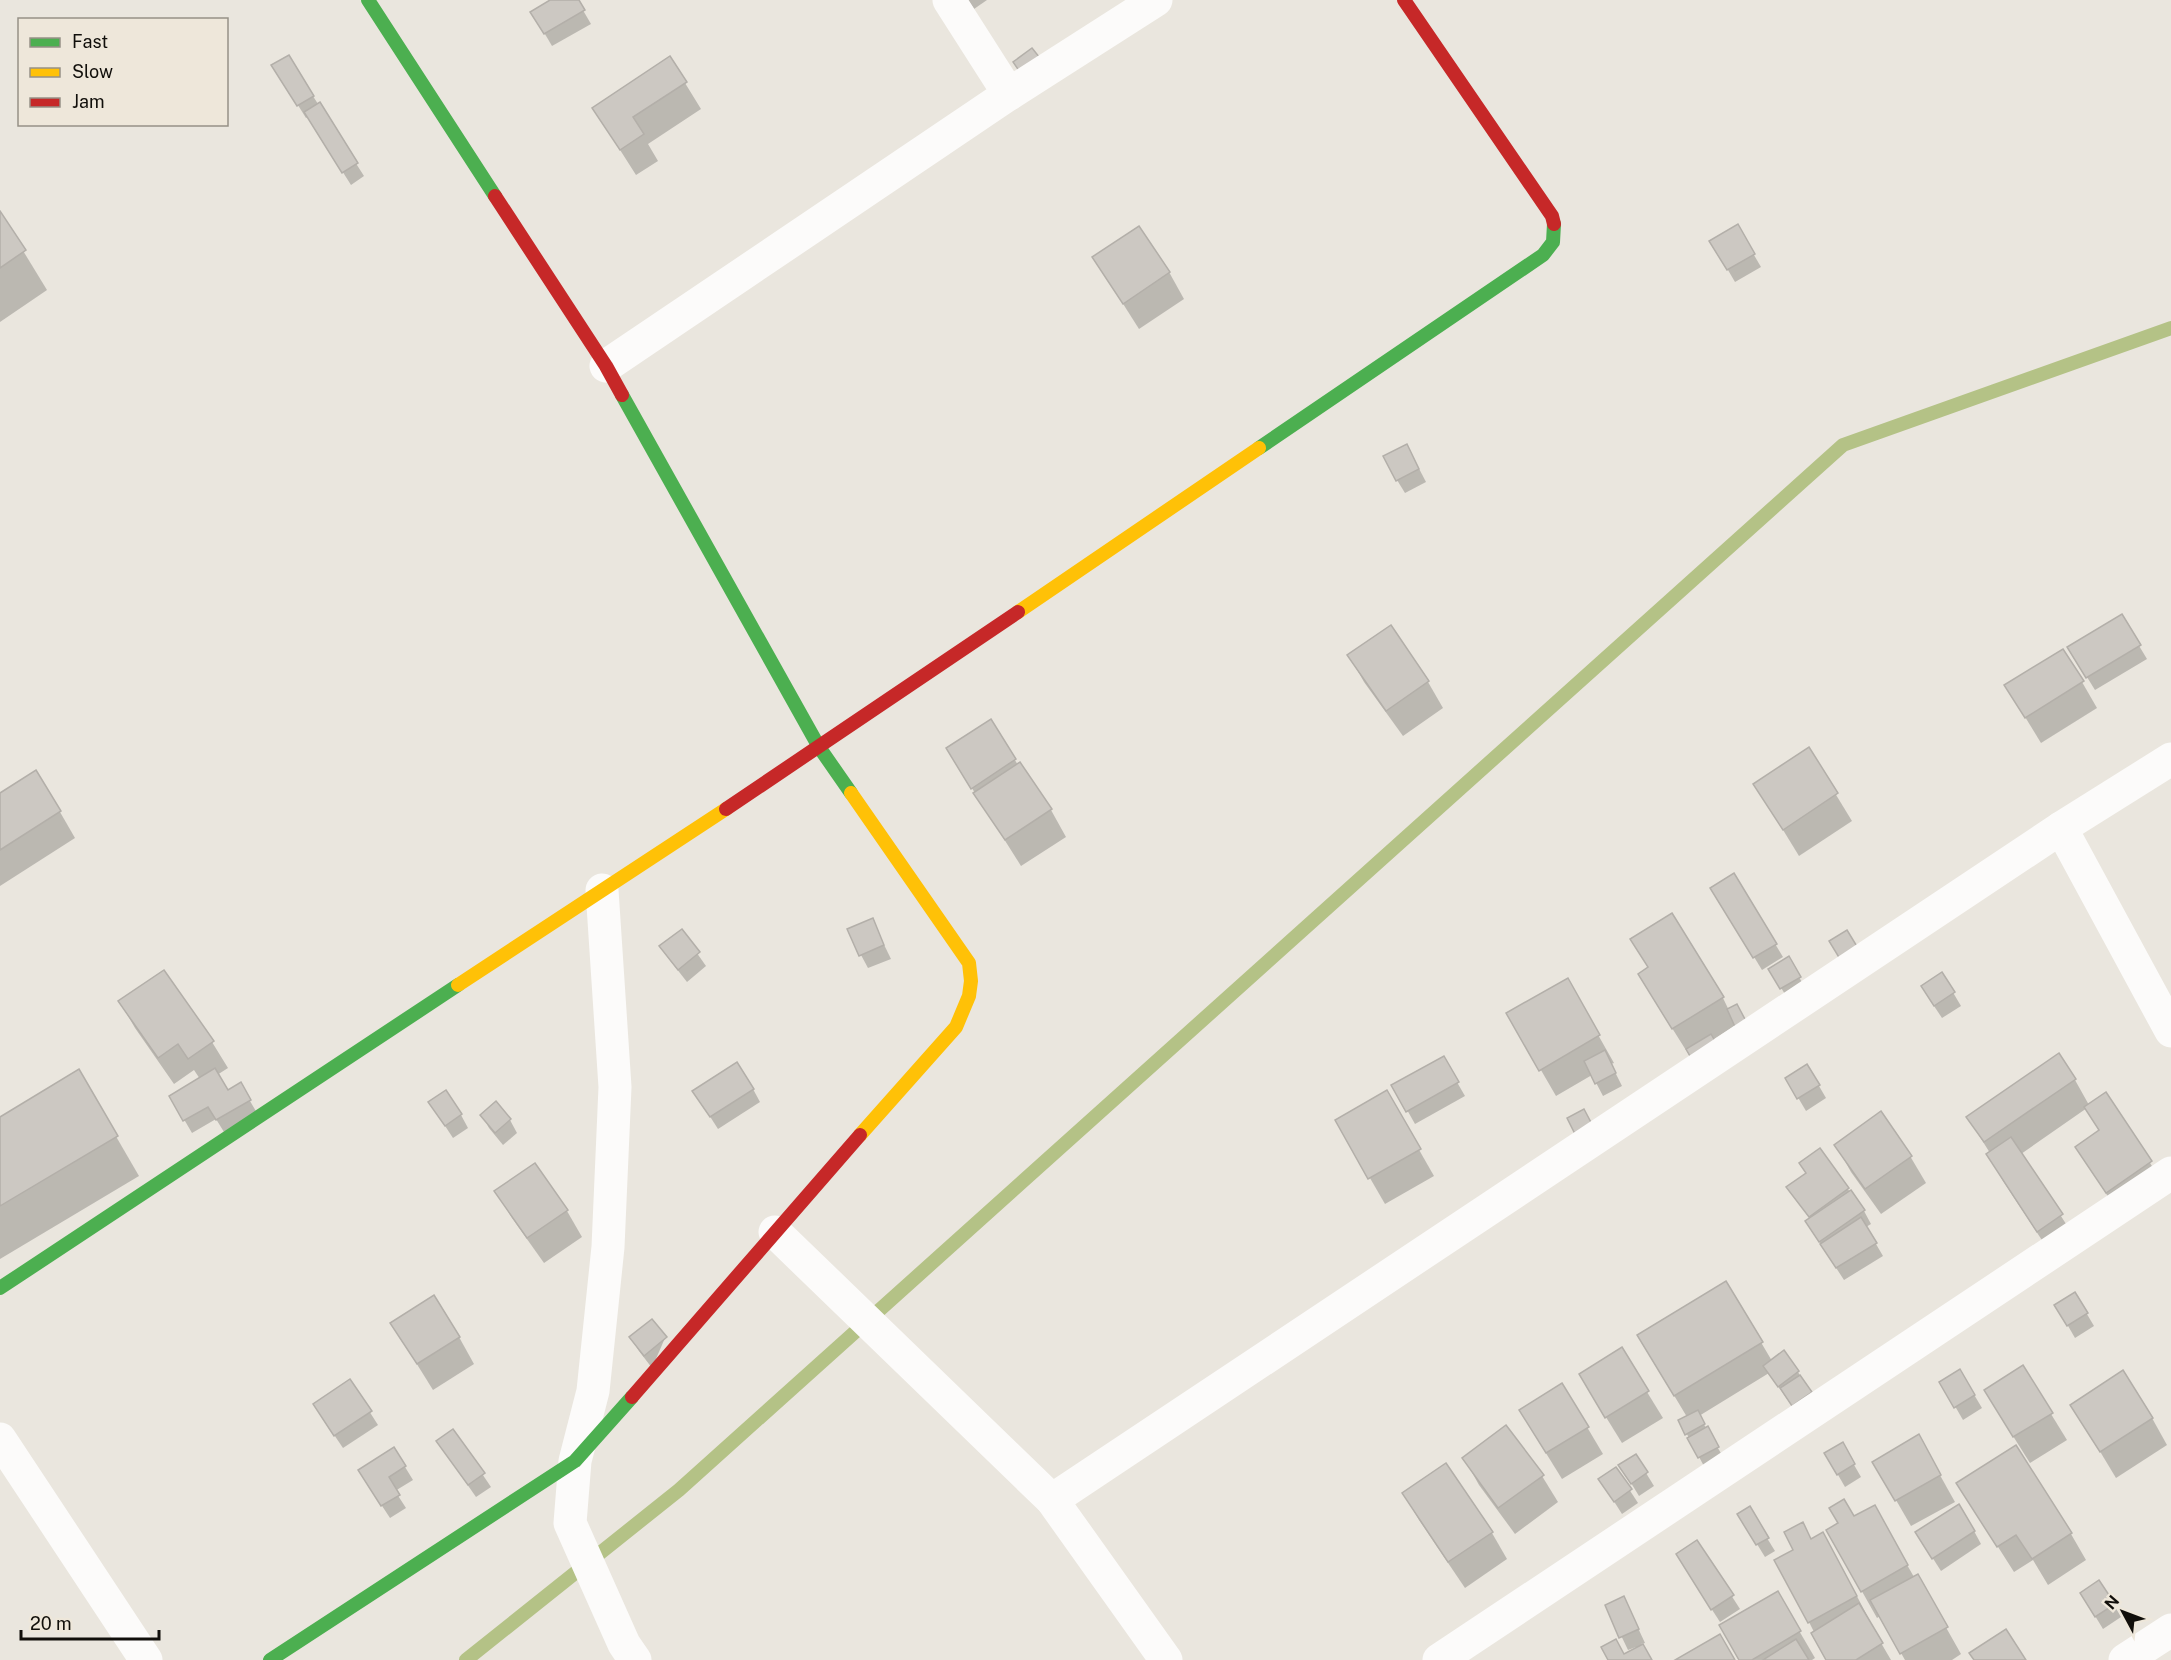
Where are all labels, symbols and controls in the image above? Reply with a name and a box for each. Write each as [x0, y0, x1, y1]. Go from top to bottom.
legend [18, 18, 228, 126]
text: Fast [72, 31, 108, 52]
text: Slow [72, 61, 113, 82]
text: Jam [72, 91, 105, 112]
north arrow [2093, 1582, 2153, 1642]
text: N [2101, 1592, 2123, 1613]
scale bar [21, 1603, 159, 1641]
text: 20 m [30, 1613, 72, 1634]

